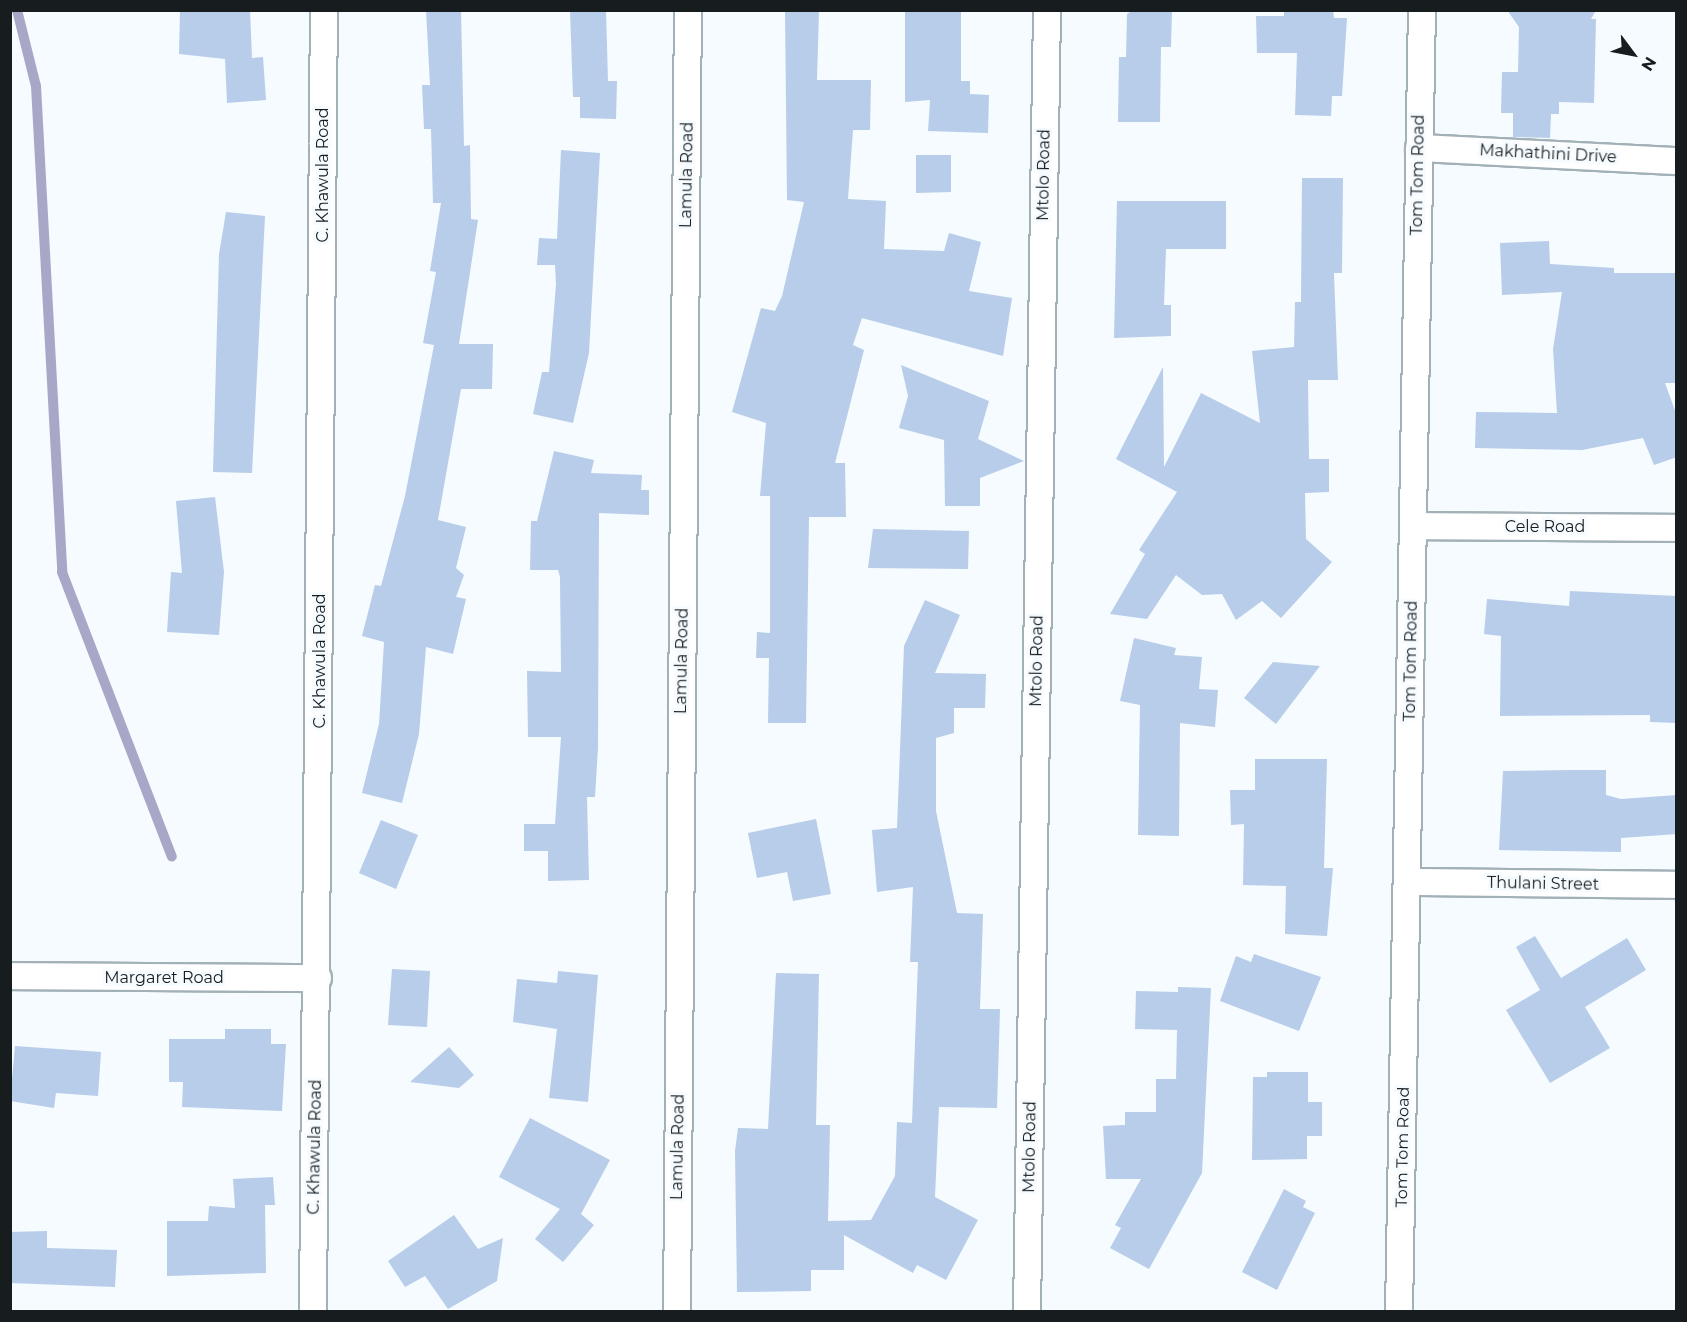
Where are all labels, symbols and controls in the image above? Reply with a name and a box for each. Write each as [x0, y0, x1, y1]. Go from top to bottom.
north arrow [1603, 24, 1663, 84]
text: N [1637, 53, 1660, 74]
street label: C. Khawula Road [313, 107, 333, 243]
street label: Tom Tom Road [1407, 114, 1429, 236]
street label: Lamula Road [676, 122, 698, 228]
street label: Mtolo Road [1034, 129, 1054, 221]
street label: Makhathini Drive [1479, 141, 1617, 167]
street label: Cele Road [1505, 517, 1585, 537]
street label: C. Khawula Road [310, 593, 330, 729]
street label: Tom Tom Road [1400, 600, 1422, 722]
street label: Lamula Road [671, 608, 693, 714]
street label: Mtolo Road [1027, 615, 1047, 707]
street label: Thulani Street [1487, 873, 1599, 895]
street label: Margaret Road [104, 968, 224, 988]
street label: C. Khawula Road [304, 1079, 326, 1215]
street label: Tom Tom Road [1392, 1086, 1414, 1208]
street label: Lamula Road [667, 1094, 689, 1200]
street label: Mtolo Road [1020, 1101, 1040, 1193]

